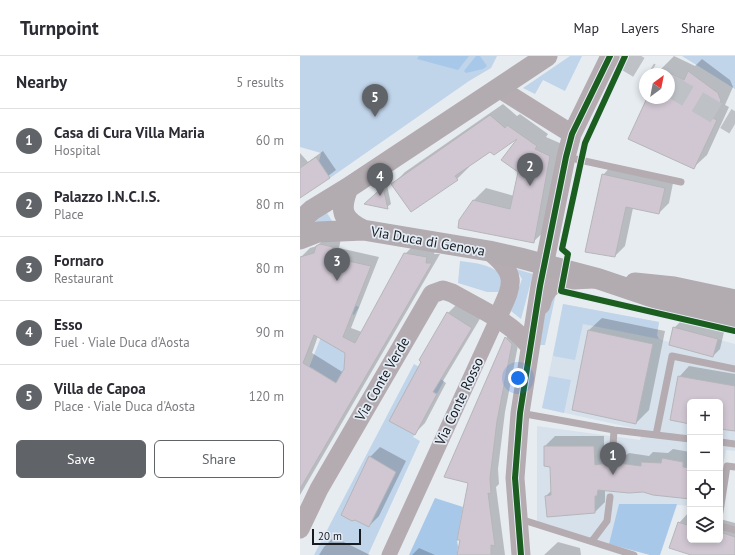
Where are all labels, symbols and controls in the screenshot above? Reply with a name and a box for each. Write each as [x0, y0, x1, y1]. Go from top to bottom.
text: Turnpoint [20, 16, 99, 40]
text: Map [573, 19, 599, 37]
text: Layers [621, 19, 659, 37]
text: Share [681, 19, 715, 37]
north arrow [639, 68, 675, 104]
text: Nearby [16, 71, 67, 93]
text: 5 results [236, 74, 284, 91]
pin: 5 [362, 84, 388, 117]
text: Casa di Cura Villa Maria [54, 123, 205, 142]
text: 1 [25, 132, 33, 149]
text: 60 m [256, 132, 284, 149]
text: Hospital [54, 142, 100, 159]
pin: 2 [517, 153, 543, 186]
pin: 4 [367, 163, 393, 196]
text: Palazzo I.N.C.I.S. [54, 187, 160, 206]
text: 2 [25, 196, 33, 213]
text: 80 m [256, 196, 284, 213]
text: Place [54, 206, 84, 223]
street label: Via Duca di Genova [369, 222, 486, 260]
pin: 3 [324, 248, 350, 281]
text: Fornaro [54, 251, 104, 270]
text: 3 [25, 260, 33, 277]
text: 80 m [256, 260, 284, 277]
text: Restaurant [54, 270, 113, 287]
text: Esso [54, 315, 83, 334]
text: 4 [25, 324, 33, 341]
text: 90 m [256, 324, 284, 341]
text: Fuel · Viale Duca d'Aosta [54, 334, 190, 351]
street label: Via Conte Verde [350, 334, 413, 425]
street label: Via Conte Rosso [430, 354, 487, 449]
your location [508, 368, 528, 388]
text: Villa de Capoa [54, 379, 146, 398]
text: 5 [25, 388, 33, 405]
text: 120 m [249, 388, 284, 405]
text: Place · Viale Duca d'Aosta [54, 398, 195, 415]
map controls [687, 399, 723, 543]
button: + [687, 399, 723, 435]
button: − [687, 435, 723, 471]
button: Save [16, 440, 146, 478]
button: Share [154, 440, 284, 478]
pin: 1 [600, 442, 626, 475]
button: locate [687, 471, 723, 507]
button: layers [687, 507, 723, 543]
scale bar [312, 527, 361, 546]
text: 20 m [318, 529, 342, 543]

